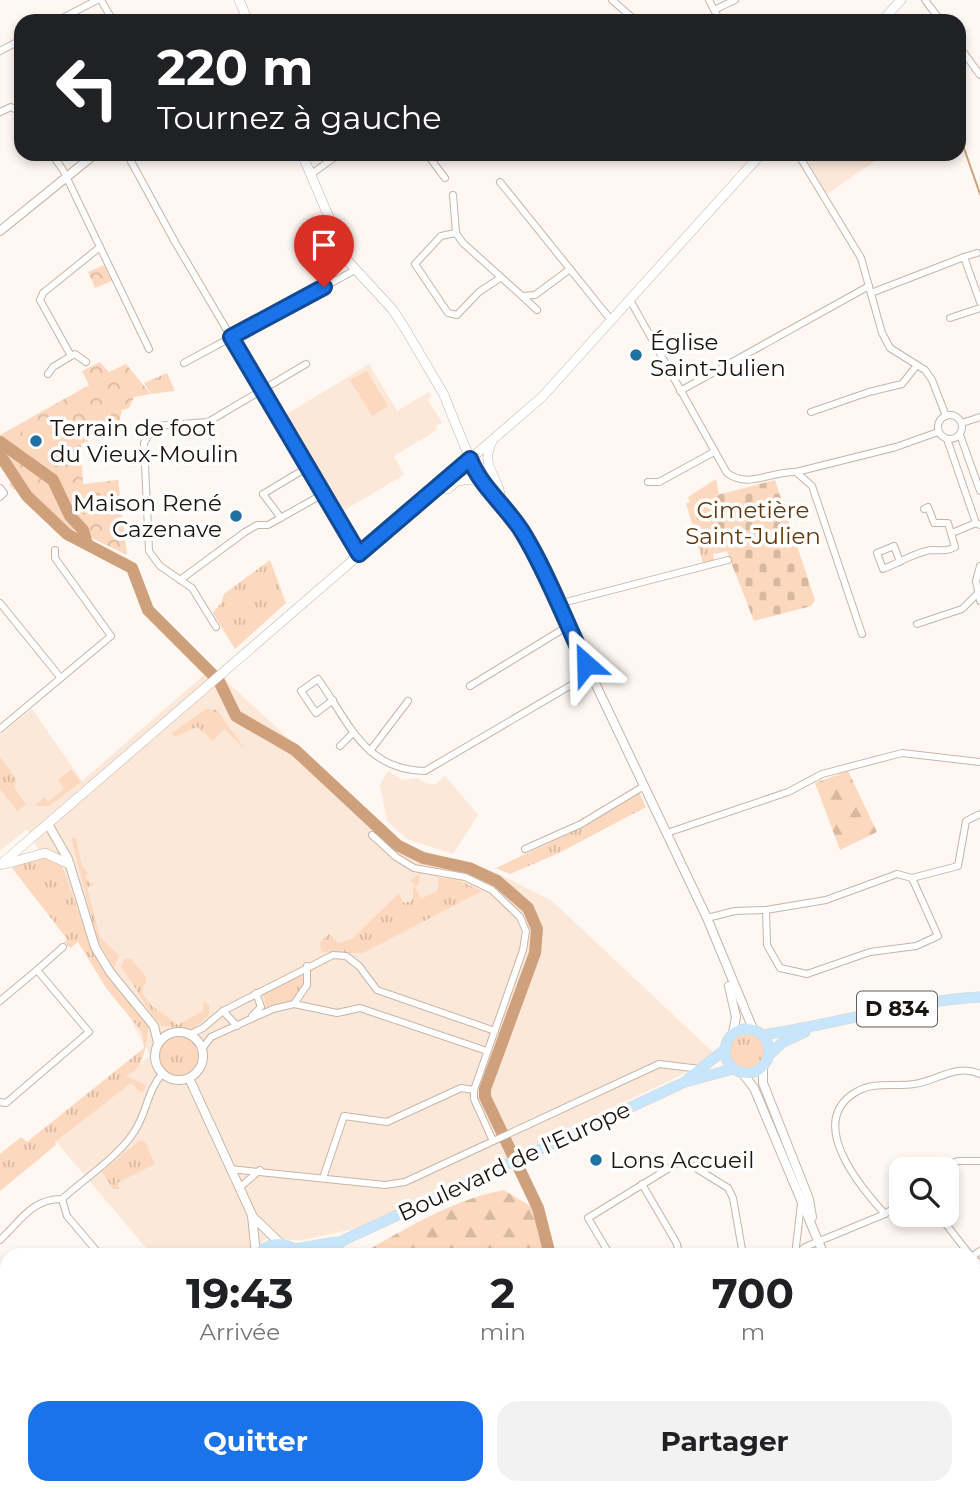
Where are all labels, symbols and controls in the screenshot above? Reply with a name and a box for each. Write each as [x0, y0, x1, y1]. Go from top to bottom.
text: 220 m [157, 38, 313, 97]
icon: left [42, 42, 133, 133]
text: Tournez à gauche [157, 98, 442, 137]
pin [294, 215, 354, 287]
icon: arrive [305, 226, 343, 264]
place label: Église Saint-Julien [650, 328, 786, 382]
marker: Église Saint-Julien [628, 347, 644, 363]
place label: Terrain de foot du Vieux-Moulin [50, 414, 239, 468]
marker: Terrain de foot du Vieux-Moulin [28, 433, 44, 449]
place label: Maison René Cazenave [73, 489, 222, 543]
park label: Cimetière Saint-Julien [685, 496, 821, 550]
marker: Maison René Cazenave [228, 508, 244, 524]
position arrow [549, 627, 623, 701]
road number: D 834 [857, 992, 937, 1026]
street label: Boulevard de l'Europe [393, 1095, 635, 1227]
place label: Lons Accueil [610, 1146, 754, 1174]
marker: Lons Accueil [588, 1152, 604, 1168]
map controls [889, 1157, 959, 1227]
button: search [889, 1157, 959, 1227]
text: 19:43 [186, 1267, 294, 1319]
text: 2 [490, 1267, 515, 1319]
text: 700 [712, 1267, 794, 1319]
text: Arrivée [199, 1318, 280, 1346]
text: min [480, 1318, 526, 1346]
text: m [741, 1318, 765, 1346]
button: Quitter [28, 1401, 483, 1481]
button: Partager [497, 1401, 952, 1481]

